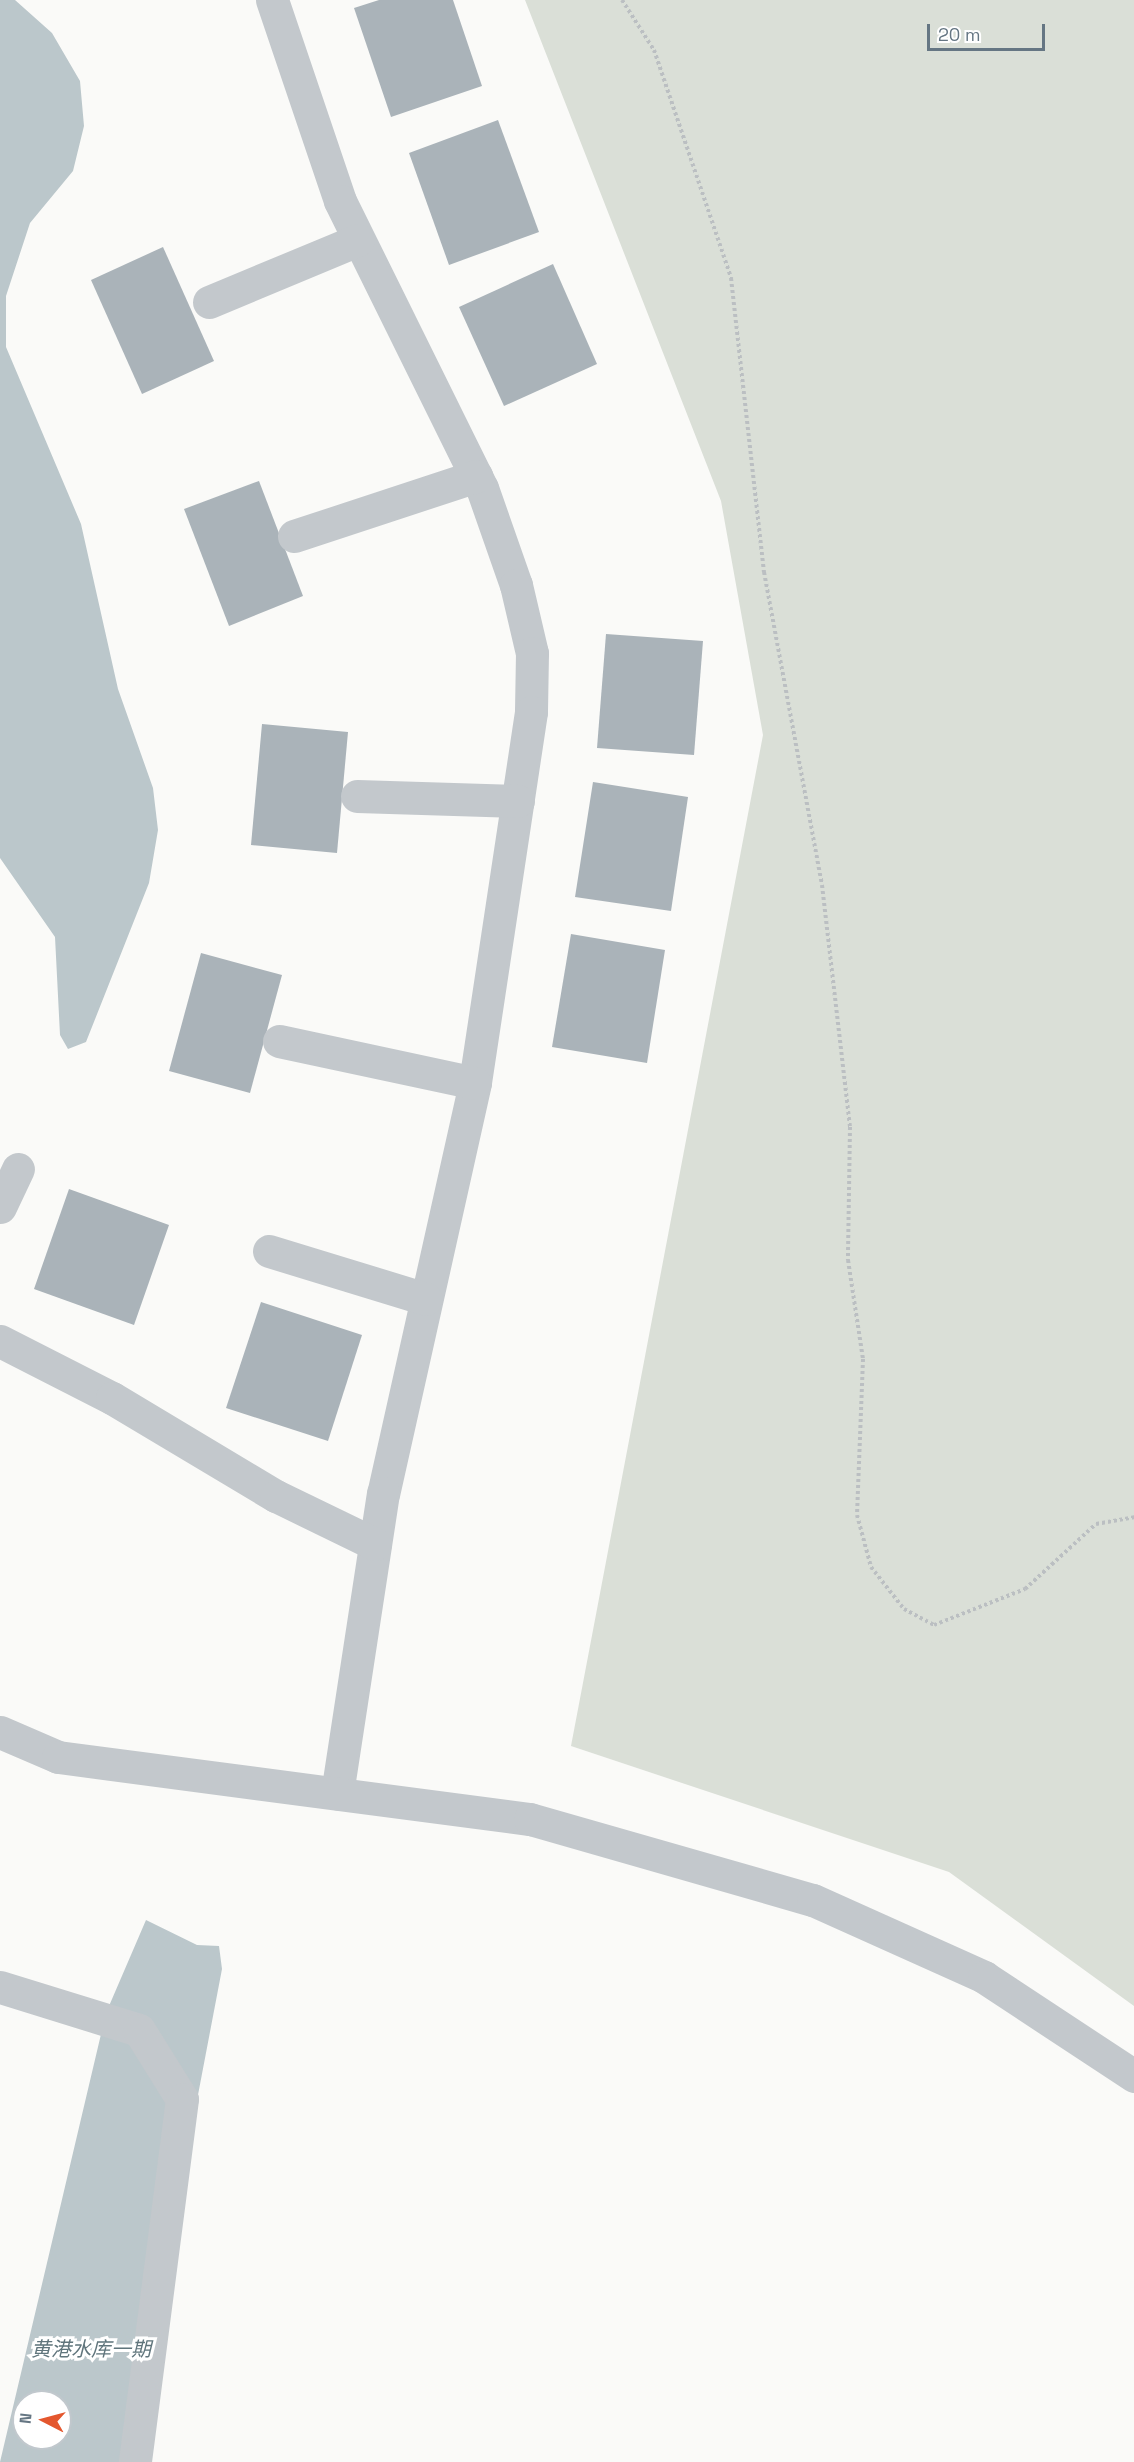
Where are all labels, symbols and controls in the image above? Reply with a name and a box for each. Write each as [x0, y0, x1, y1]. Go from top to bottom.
scale bar [930, 12, 1048, 50]
text: 20 m [938, 23, 981, 46]
water label: 黄港水库一期 [31, 2337, 151, 2361]
north arrow [12, 2390, 72, 2450]
text: N [15, 2412, 37, 2425]

